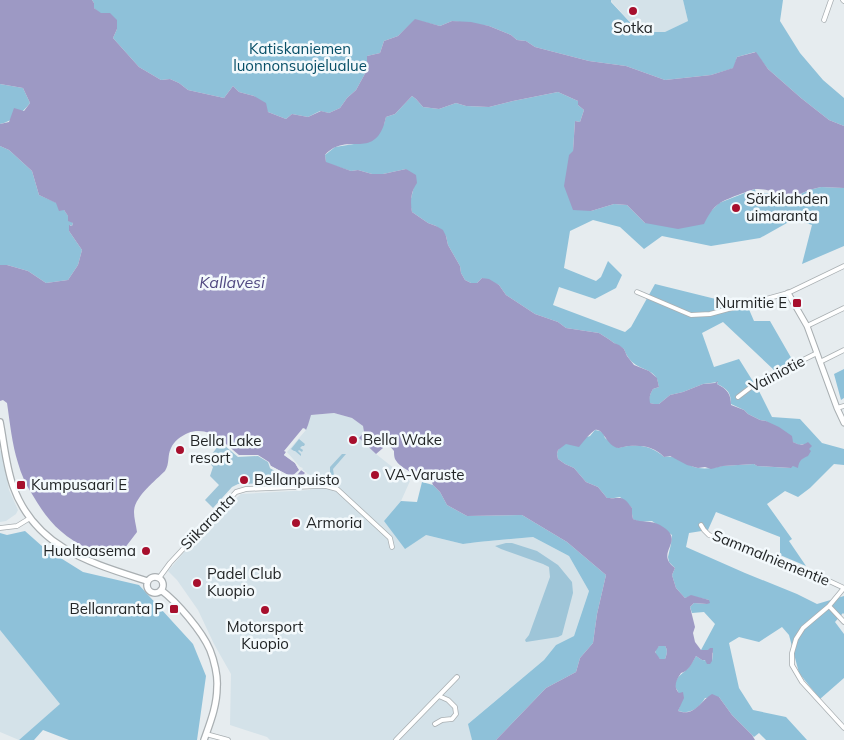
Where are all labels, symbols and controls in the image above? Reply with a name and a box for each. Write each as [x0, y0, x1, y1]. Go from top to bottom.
marker: Sotka [627, 5, 639, 17]
place label: Sotka [613, 18, 653, 37]
park label: Katiskaniemen luonnonsuojelualue [233, 39, 367, 75]
place label: Särkilahden uimaranta [746, 189, 828, 225]
marker: Särkilahden uimaranta [730, 202, 742, 214]
water label: Kallavesi [199, 272, 265, 292]
place label: Nurmitie E [715, 293, 787, 312]
marker: Nurmitie E [791, 297, 803, 309]
street label: Vainiotie [746, 351, 808, 396]
place label: Bella Wake [363, 430, 442, 449]
place label: Bella Lake resort [190, 431, 261, 467]
marker: Bella Wake [347, 434, 359, 446]
marker: Bella Lake resort [174, 444, 186, 456]
place label: VA-Varuste [385, 465, 465, 484]
marker: VA-Varuste [369, 469, 381, 481]
place label: Bellanpuisto [254, 470, 340, 489]
marker: Bellanpuisto [238, 474, 250, 486]
place label: Kumpusaari E [31, 475, 127, 494]
marker: Kumpusaari E [15, 479, 27, 491]
street label: Siikaranta [176, 490, 239, 554]
place label: Armoria [306, 513, 362, 532]
marker: Armoria [290, 517, 302, 529]
street label: Sammalniementie [710, 525, 833, 590]
place label: Huoltoasema [43, 541, 136, 560]
marker: Huoltoasema [140, 545, 152, 557]
place label: Padel Club Kuopio [207, 564, 282, 600]
marker: Padel Club Kuopio [191, 577, 203, 589]
place label: Bellanranta P [70, 599, 164, 618]
marker: Bellanranta P [168, 603, 180, 615]
marker: Motorsport Kuopio [259, 604, 271, 616]
place label: Motorsport Kuopio [227, 617, 303, 653]

